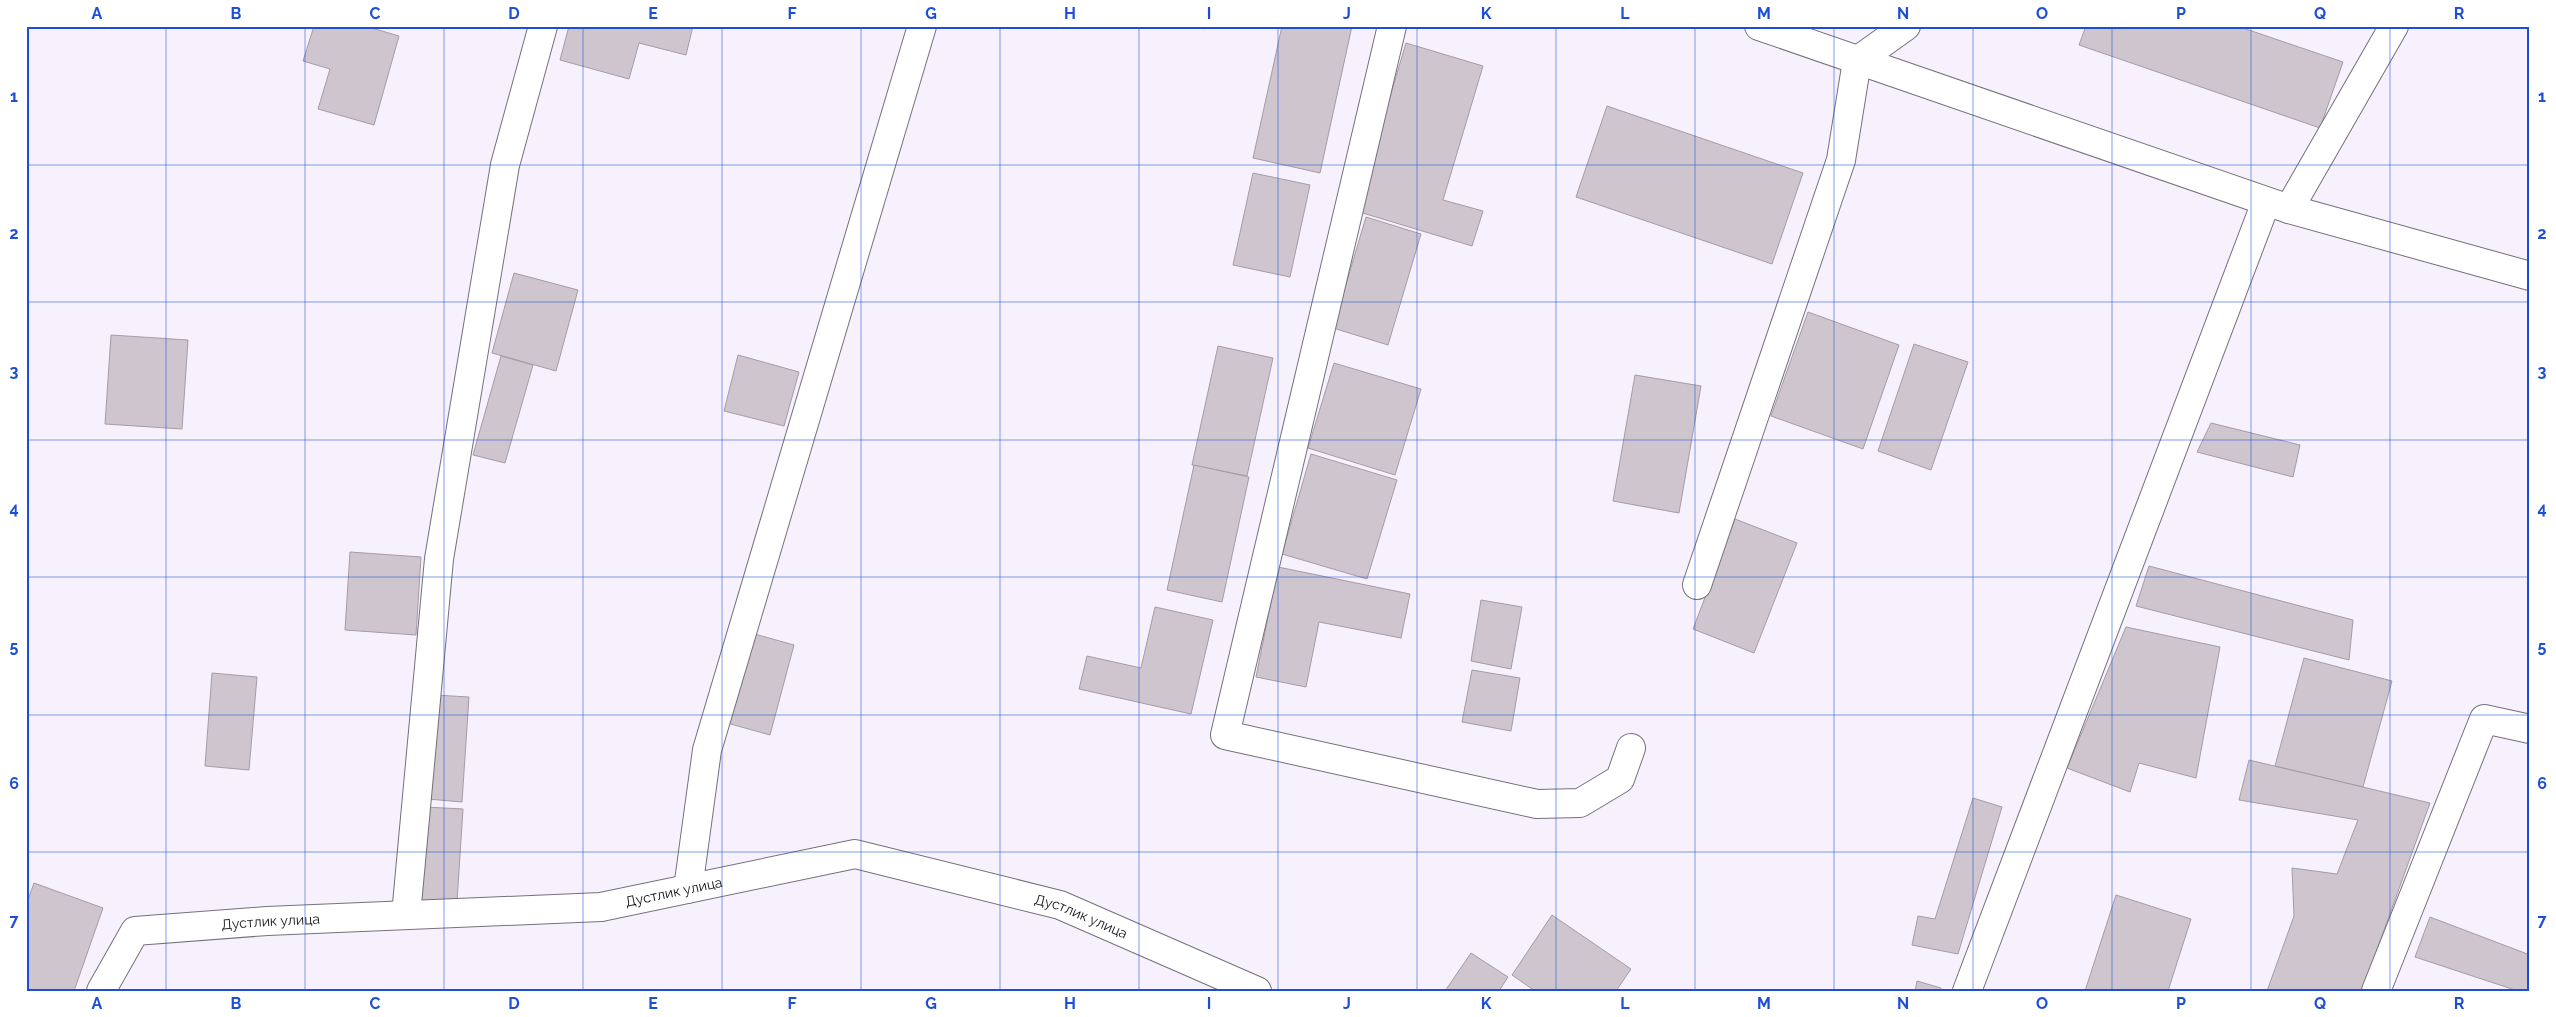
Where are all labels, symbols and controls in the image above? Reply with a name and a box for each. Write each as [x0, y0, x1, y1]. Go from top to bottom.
text: A [92, 4, 103, 23]
text: B [231, 4, 242, 23]
text: C [370, 4, 381, 23]
text: D [508, 4, 520, 23]
text: E [648, 4, 658, 23]
text: F [787, 4, 797, 23]
text: G [925, 4, 937, 23]
text: H [1064, 4, 1076, 23]
text: I [1207, 4, 1211, 23]
text: J [1343, 4, 1351, 23]
text: K [1481, 4, 1492, 23]
text: L [1620, 4, 1630, 23]
text: M [1757, 4, 1771, 23]
text: N [1897, 4, 1909, 23]
text: O [2036, 4, 2048, 23]
text: P [2176, 4, 2186, 23]
text: Q [2314, 4, 2326, 23]
text: R [2454, 4, 2465, 23]
text: 1 [10, 87, 18, 106]
text: 1 [2538, 87, 2546, 106]
text: 2 [9, 224, 19, 243]
text: 2 [2537, 224, 2547, 243]
text: 3 [10, 362, 19, 381]
text: 3 [2538, 362, 2547, 381]
text: 4 [9, 499, 19, 518]
text: 4 [2537, 499, 2547, 518]
text: 5 [10, 637, 19, 656]
text: 5 [2538, 637, 2547, 656]
text: 6 [9, 774, 19, 793]
text: 6 [2537, 774, 2547, 793]
street label: Дустлик улица [624, 874, 724, 910]
street label: Дустлик улица [1033, 891, 1130, 942]
text: 7 [10, 911, 19, 930]
street label: Дустлик улица [221, 911, 320, 932]
text: 7 [2538, 911, 2547, 930]
text: A [92, 994, 103, 1013]
text: B [231, 994, 242, 1013]
text: C [370, 994, 381, 1013]
text: D [508, 994, 520, 1013]
text: E [648, 994, 658, 1013]
text: F [787, 994, 797, 1013]
text: G [925, 994, 937, 1013]
text: H [1064, 994, 1076, 1013]
text: I [1207, 994, 1211, 1013]
text: J [1343, 994, 1351, 1013]
text: K [1481, 994, 1492, 1013]
text: L [1620, 994, 1630, 1013]
text: M [1757, 994, 1771, 1013]
text: N [1897, 994, 1909, 1013]
text: O [2036, 994, 2048, 1013]
text: P [2176, 994, 2186, 1013]
text: Q [2314, 994, 2326, 1013]
text: R [2454, 994, 2465, 1013]

